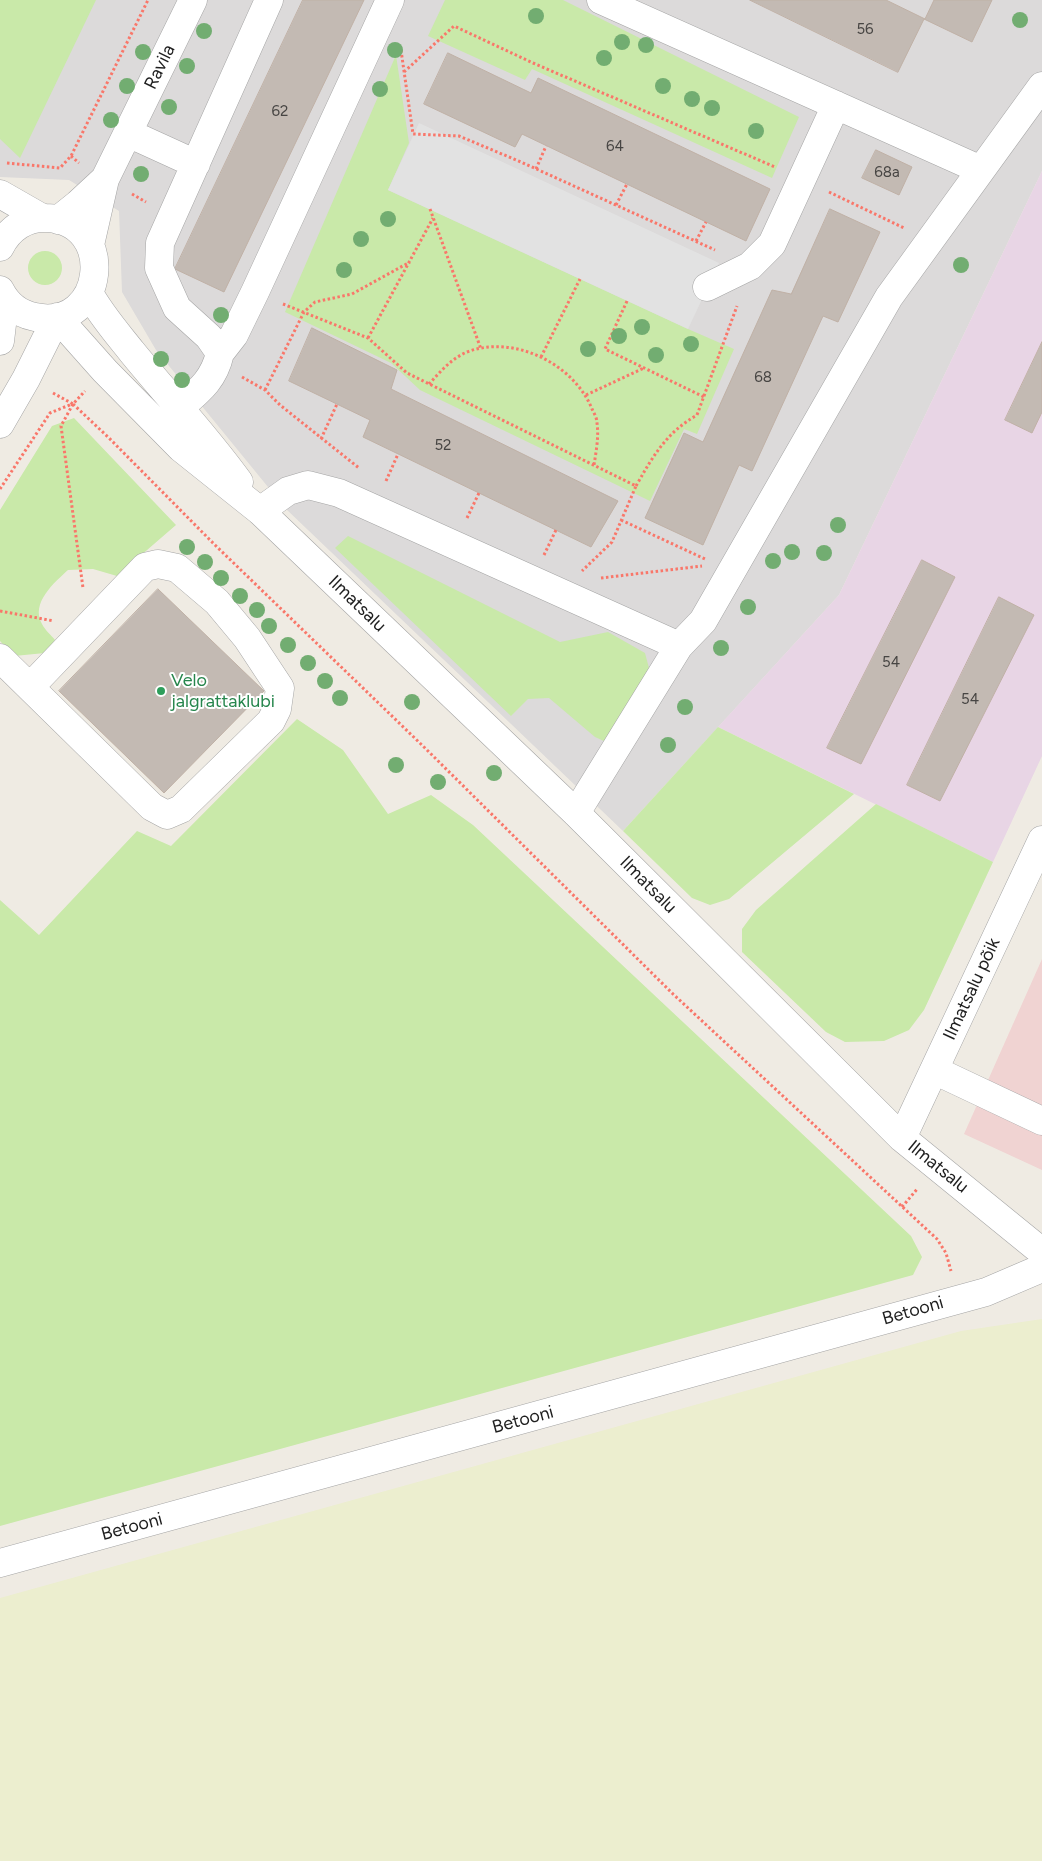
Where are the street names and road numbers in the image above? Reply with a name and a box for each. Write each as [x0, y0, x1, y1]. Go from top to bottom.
street label: Ravila [140, 41, 180, 93]
street label: Ilmatsalu [324, 571, 390, 637]
street label: Ilmatsalu [615, 852, 681, 918]
street label: Ilmatsalu põik [939, 935, 1005, 1043]
street label: Ilmatsalu [903, 1136, 973, 1198]
street label: Betooni [880, 1292, 946, 1330]
street label: Betooni [490, 1401, 556, 1439]
street label: Betooni [99, 1508, 165, 1546]

